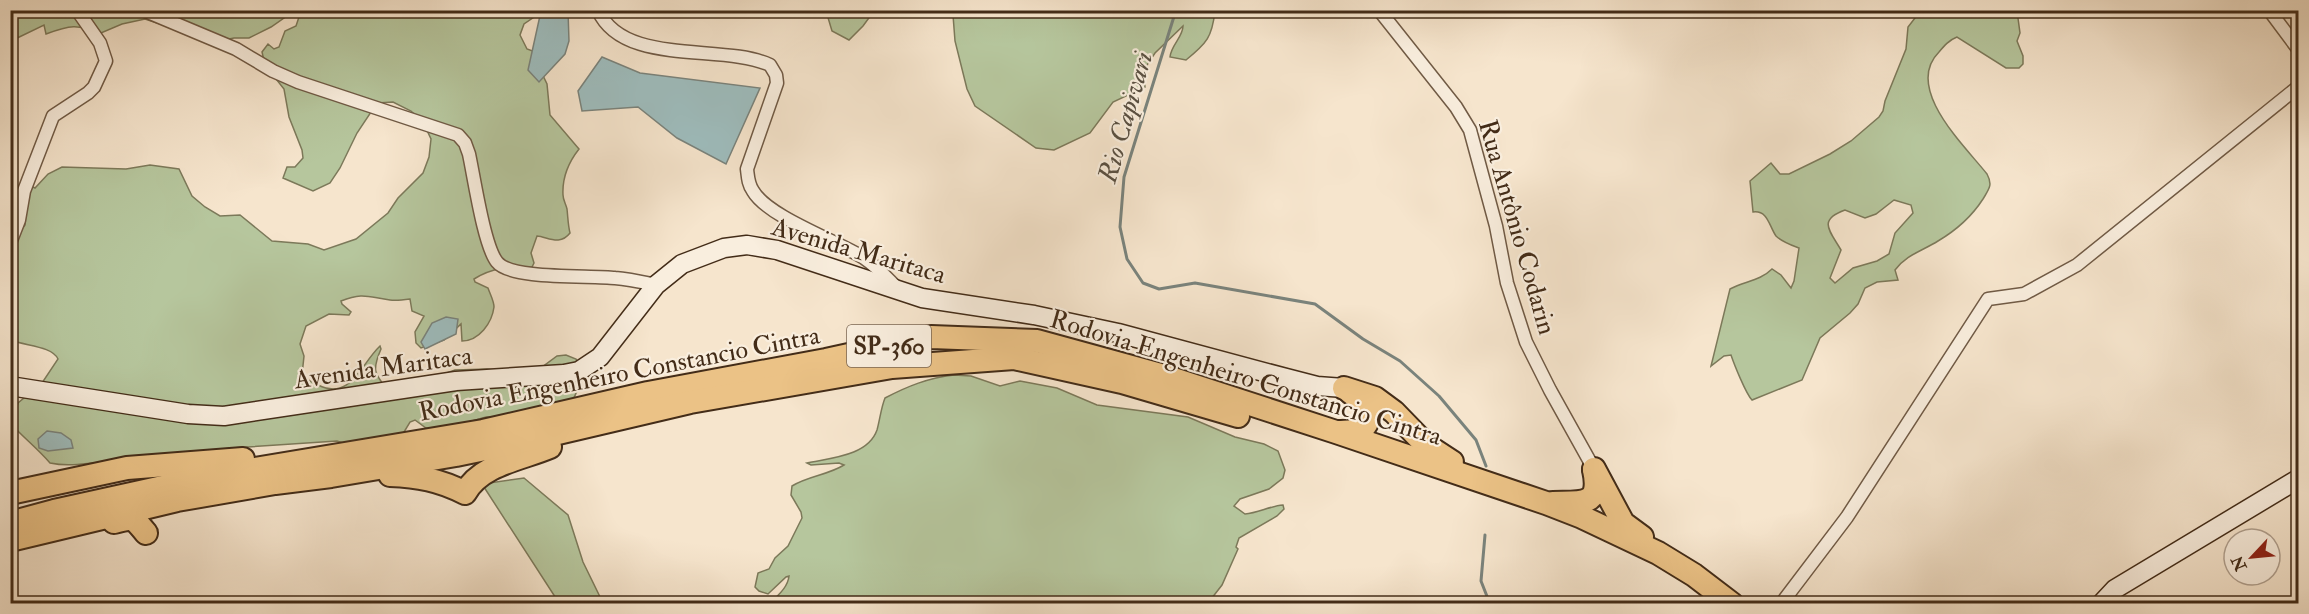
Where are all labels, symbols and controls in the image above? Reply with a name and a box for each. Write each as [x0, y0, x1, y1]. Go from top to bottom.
water label: Rio Capivari [1091, 48, 1160, 187]
street label: Rua Antônio Codarin [1471, 116, 1563, 338]
street label: Avenida Maritaca [767, 211, 950, 291]
street label: Rodovia Engenheiro Constancio Cintra [1046, 303, 1446, 453]
street label: Rodovia Engenheiro Constancio Cintra [416, 319, 823, 429]
road number: SP-360 [847, 325, 931, 367]
street label: Avenida Maritaca [291, 340, 474, 396]
north arrow [2222, 527, 2282, 587]
text: N [2227, 552, 2252, 575]

